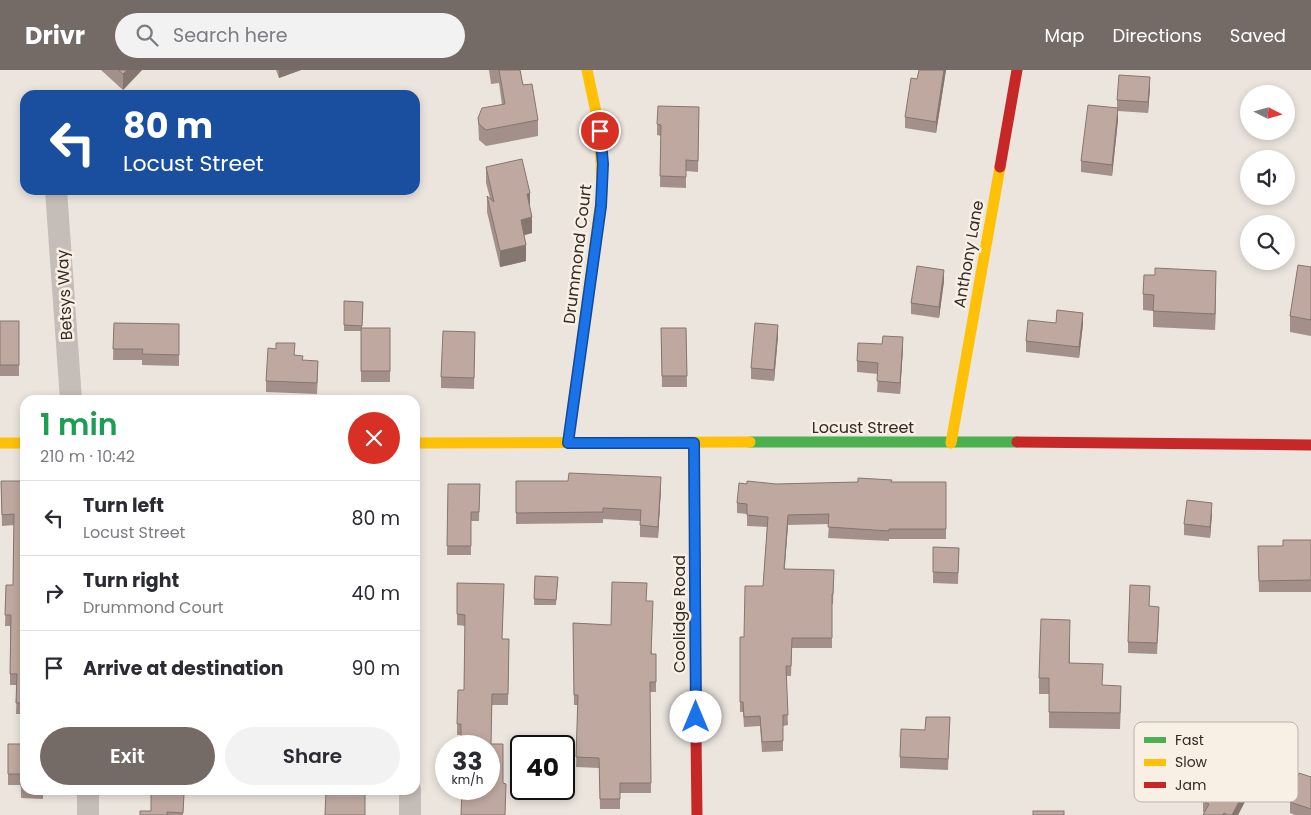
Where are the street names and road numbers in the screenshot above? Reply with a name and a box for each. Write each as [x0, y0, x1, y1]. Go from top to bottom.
street label: Drummond Court [558, 183, 598, 325]
street label: Anthony Lane [948, 198, 989, 310]
street label: Betsys Way [51, 249, 78, 341]
street label: Locust Street [812, 416, 914, 439]
street label: Coolidge Road [668, 555, 691, 673]

